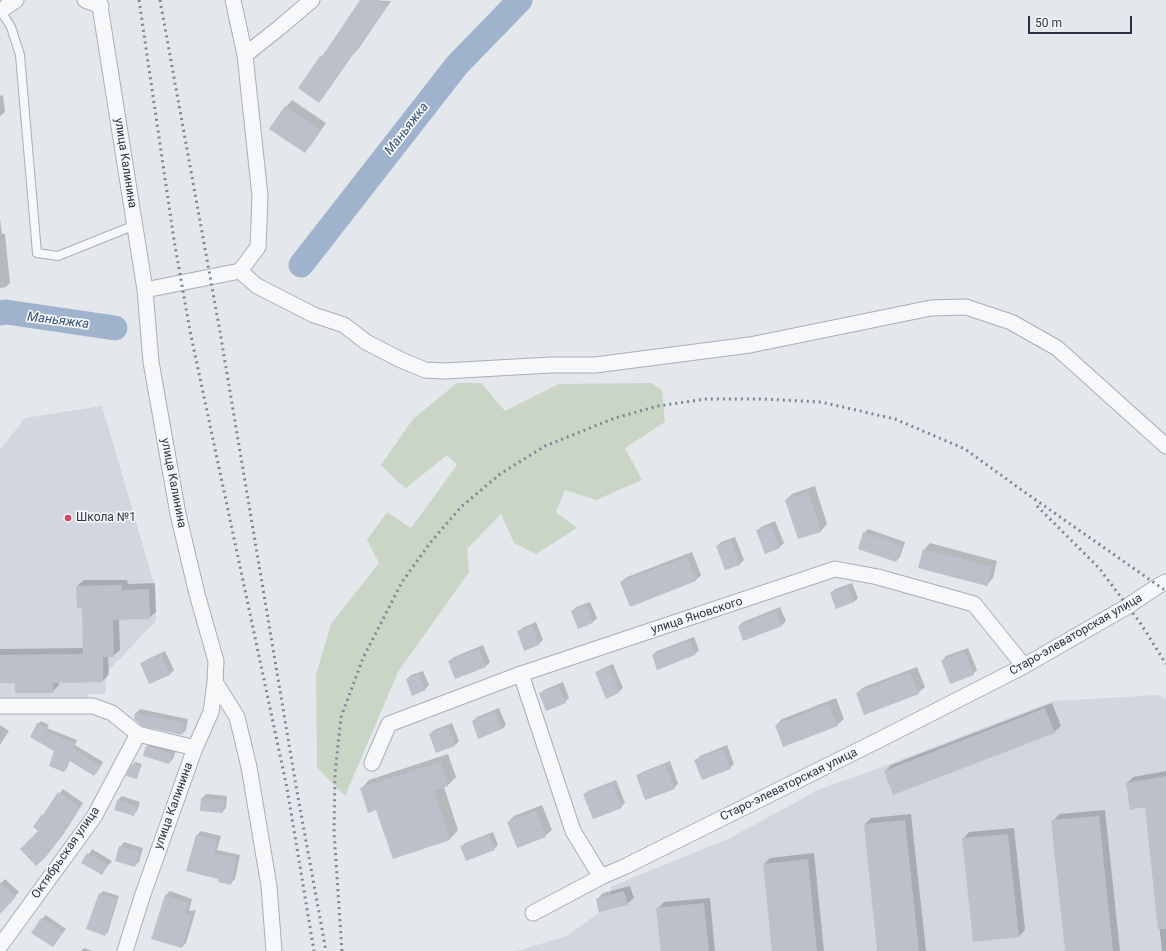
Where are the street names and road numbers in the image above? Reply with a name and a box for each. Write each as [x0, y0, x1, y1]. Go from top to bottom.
street label: улица Калинина [111, 117, 139, 209]
street label: улица Калинина [157, 437, 189, 529]
street label: Старо-элеваторская улица [1007, 591, 1145, 679]
street label: улица Яновского [649, 594, 745, 638]
street label: Старо-элеваторская улица [718, 745, 860, 825]
street label: улица Калинина [152, 761, 196, 851]
street label: Октябрьская улица [29, 804, 103, 902]

